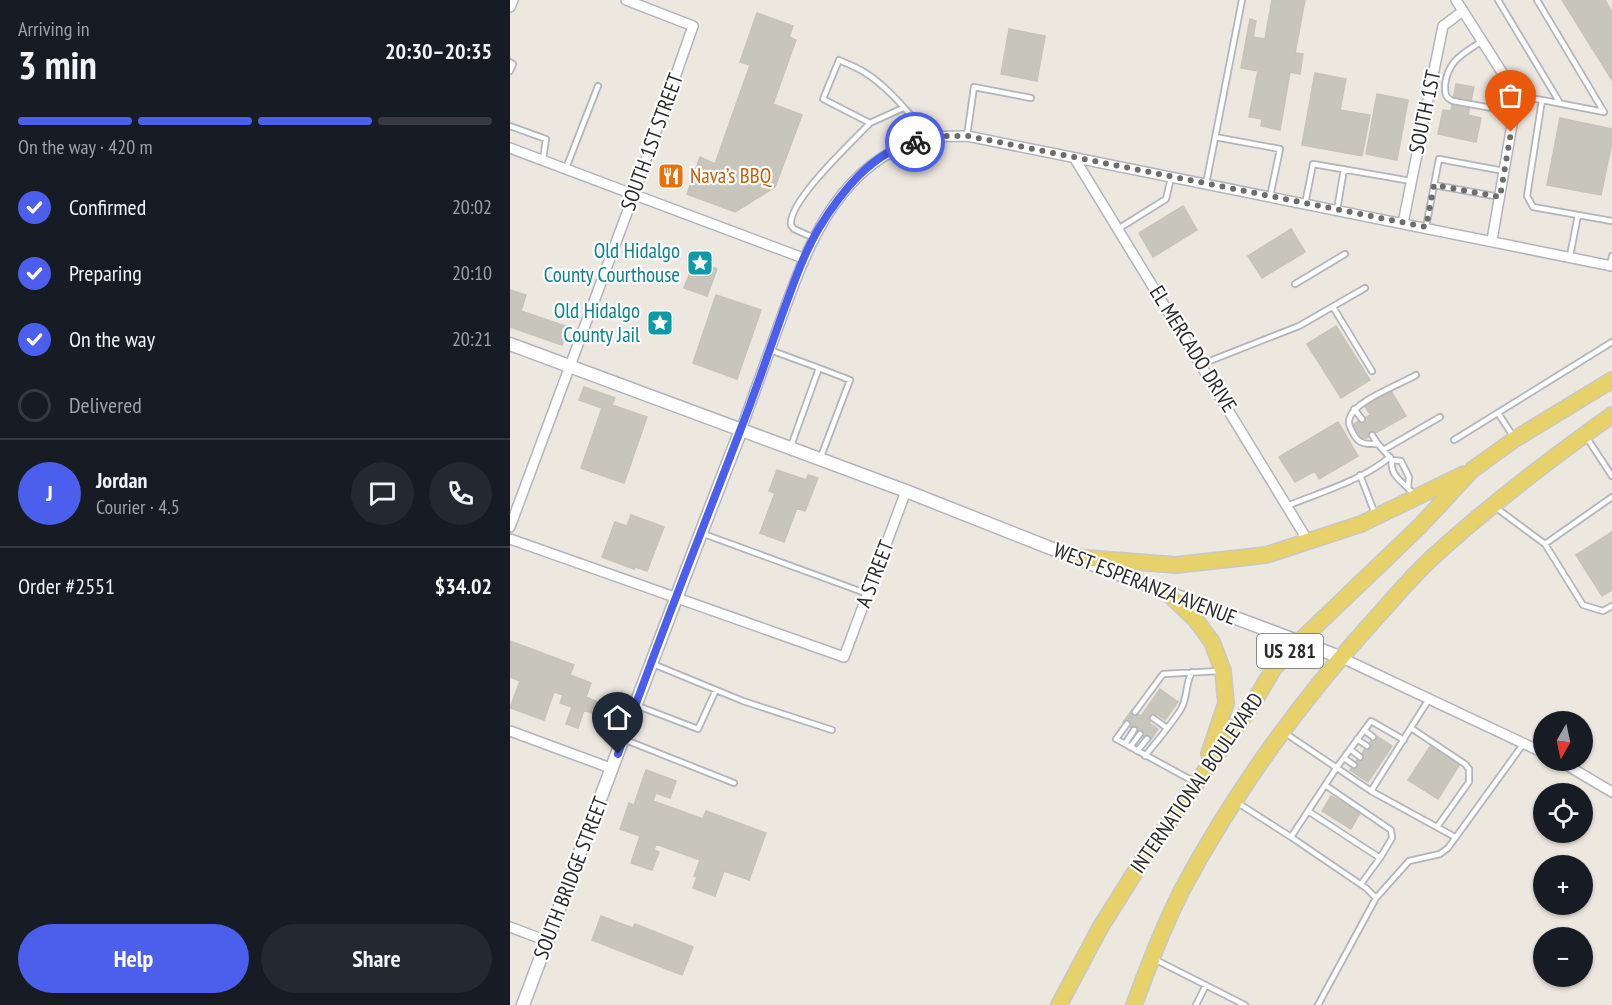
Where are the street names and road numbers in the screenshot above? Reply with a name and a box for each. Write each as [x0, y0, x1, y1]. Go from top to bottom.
street label: SOUTH 1ST [1403, 67, 1447, 156]
street label: SOUTH 1ST STREET [614, 69, 689, 214]
street label: EL MERCADO DRIVE [1144, 280, 1243, 417]
street label: A STREET [849, 536, 900, 611]
street label: WEST ESPERANZA AVENUE [1050, 536, 1240, 631]
road number: US 281 [1257, 634, 1323, 668]
street label: INTERNATIONAL BOULEVARD [1124, 687, 1269, 878]
street label: SOUTH BRIDGE STREET [527, 792, 614, 963]

